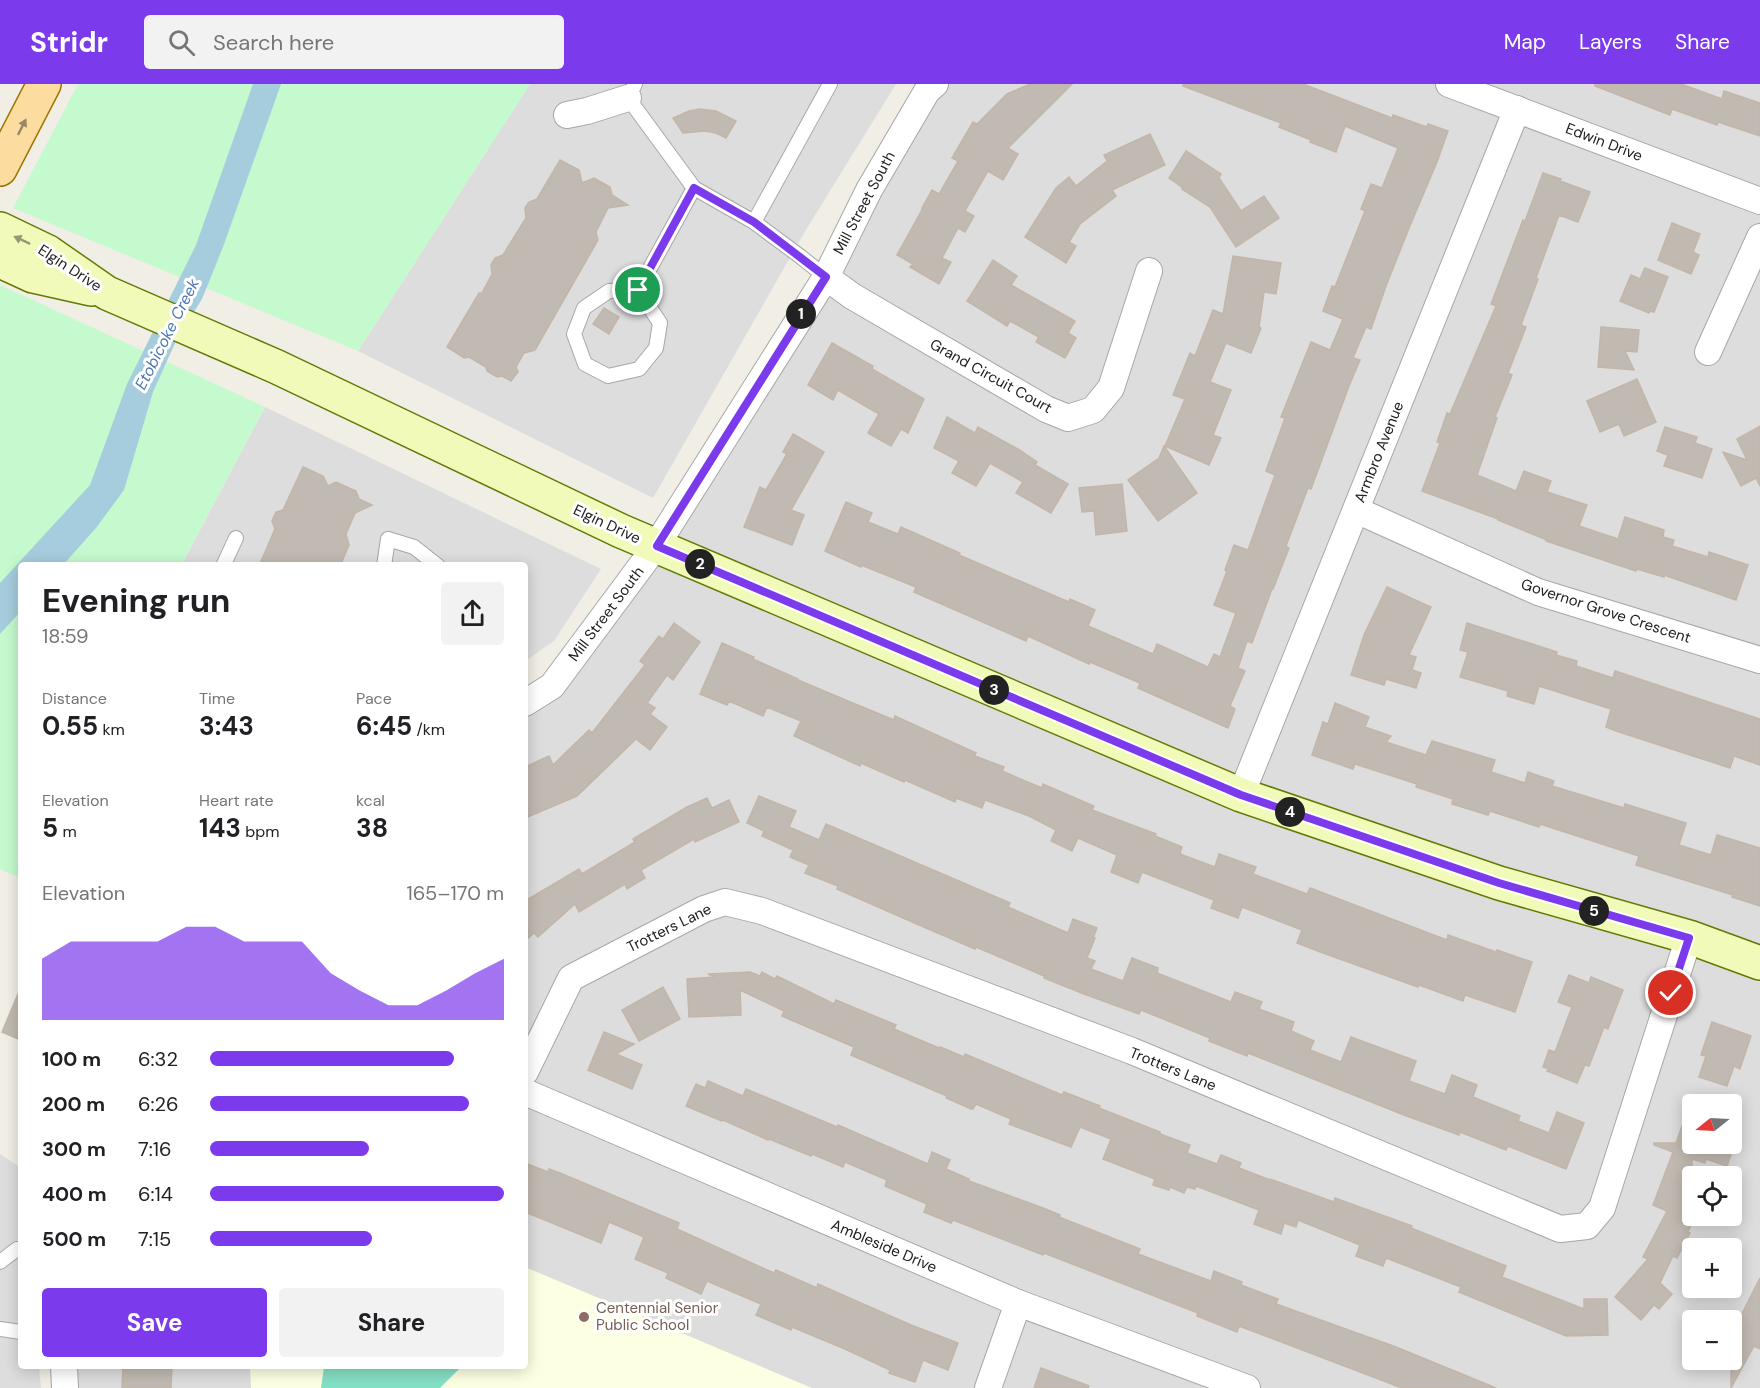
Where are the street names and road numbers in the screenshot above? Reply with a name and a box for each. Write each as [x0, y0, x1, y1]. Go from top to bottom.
street label: Edwin Drive [1563, 118, 1645, 166]
street label: Mill Street South [828, 148, 900, 258]
street label: Elgin Drive [34, 240, 106, 296]
street label: Grand Circuit Court [926, 334, 1056, 418]
street label: Armbro Avenue [1350, 398, 1408, 506]
street label: Elgin Drive [570, 500, 644, 548]
street label: Mill Street South [564, 562, 648, 666]
street label: Governor Grove Crescent [1519, 574, 1694, 648]
street label: Trotters Lane [623, 899, 715, 957]
street label: Trotters Lane [1127, 1043, 1219, 1095]
street label: Ambleside Drive [828, 1215, 940, 1277]

